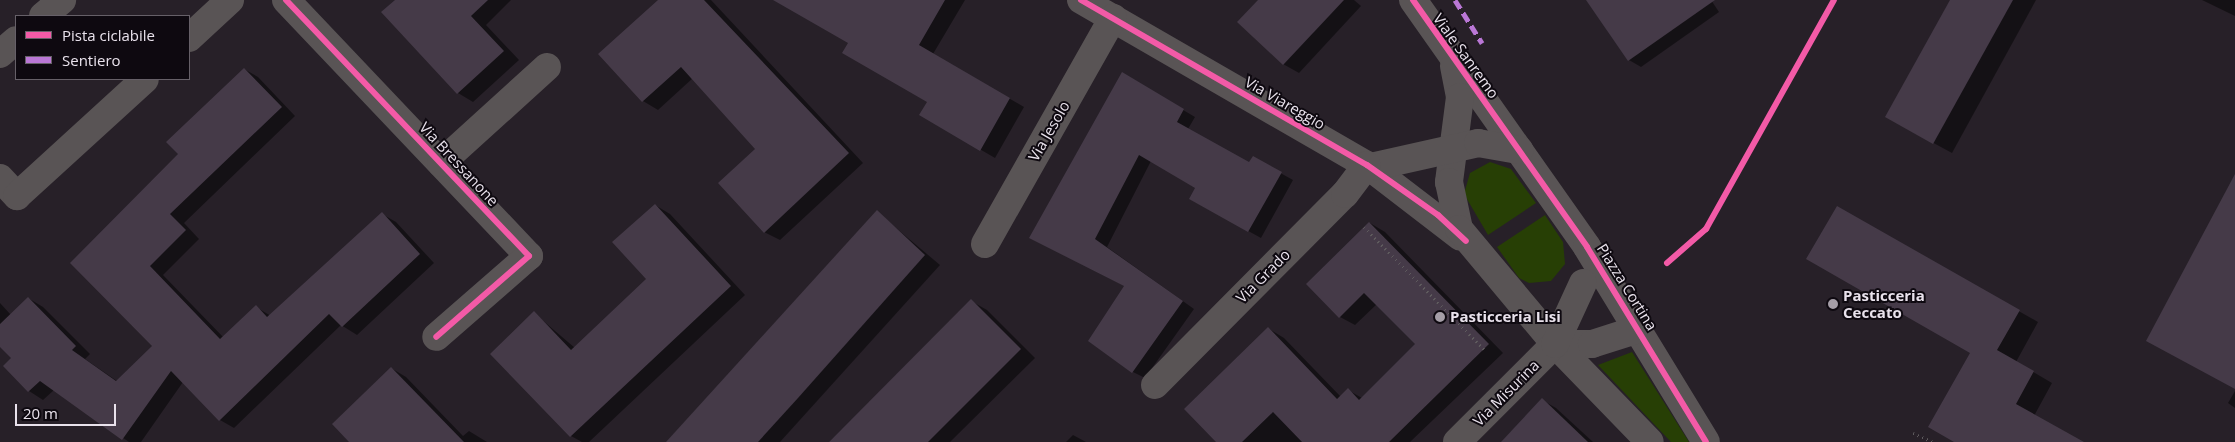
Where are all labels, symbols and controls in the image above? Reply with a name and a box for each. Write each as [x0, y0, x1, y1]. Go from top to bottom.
street label: Viale Sanremo [1429, 10, 1503, 102]
legend [15, 15, 190, 80]
text: Pista ciclabile [62, 25, 155, 45]
text: Sentiero [62, 50, 121, 70]
street label: Via Viareggio [1242, 73, 1328, 133]
street label: Via Jesolo [1025, 98, 1073, 164]
street label: Via Bressanone [416, 118, 502, 210]
street label: Piazza Cortina [1593, 240, 1661, 334]
street label: Via Grado [1232, 245, 1294, 307]
place label: Pasticceria Ceccato [1843, 286, 1925, 321]
marker: Pasticceria Ceccato [1827, 298, 1839, 310]
place label: Pasticceria Lisi [1450, 308, 1561, 326]
marker: Pasticceria Lisi [1434, 311, 1446, 323]
street label: Via Misurina [1469, 356, 1543, 430]
scale bar [18, 394, 119, 426]
text: 20 m [23, 403, 58, 423]

